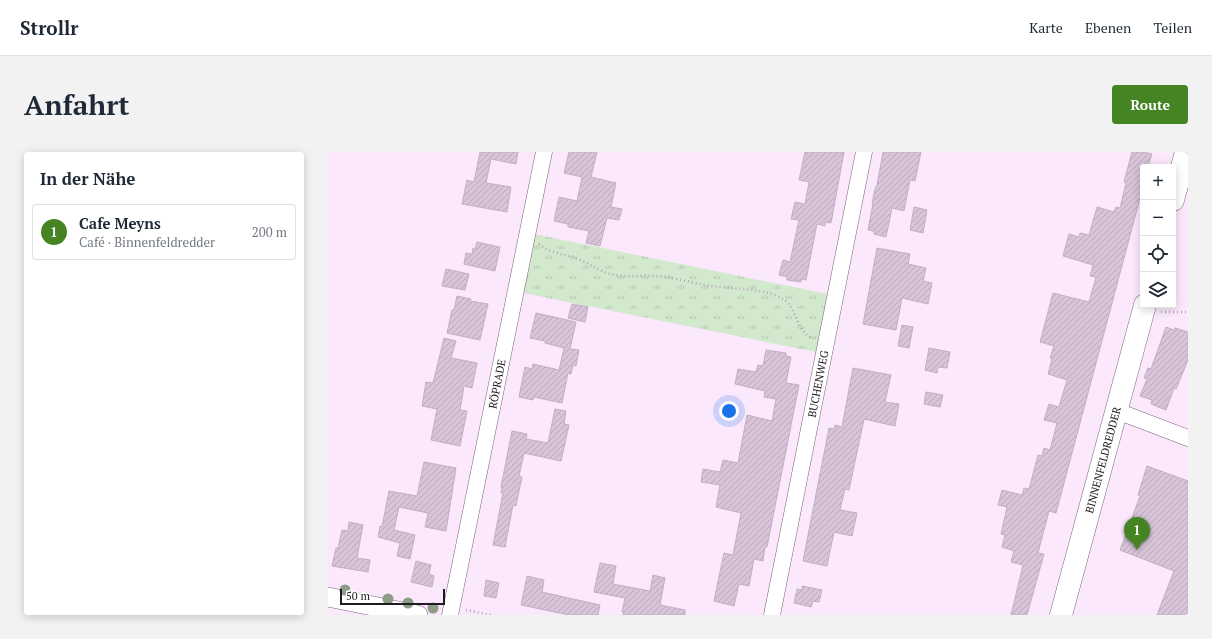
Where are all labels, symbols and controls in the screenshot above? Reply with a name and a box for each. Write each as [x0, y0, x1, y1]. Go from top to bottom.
text: Strollr [20, 15, 78, 40]
text: Karte [1029, 18, 1063, 37]
text: Ebenen [1085, 18, 1131, 37]
text: Teilen [1153, 18, 1192, 37]
button: Route [1112, 85, 1188, 124]
text: Anfahrt [24, 86, 130, 123]
map controls [1140, 164, 1176, 308]
button: + [1140, 164, 1176, 200]
text: In der Nähe [40, 167, 135, 190]
button: − [1140, 200, 1176, 236]
text: Cafe Meyns [79, 213, 161, 233]
text: 1 [50, 223, 58, 241]
text: 200 m [252, 223, 287, 241]
text: Café · Binnenfeldredder [79, 233, 215, 251]
button: locate [1140, 236, 1176, 272]
button: layers [1140, 272, 1176, 308]
street label: BUCHENWEG [805, 349, 831, 419]
street label: RÖPRADE [485, 358, 509, 410]
your location [719, 401, 739, 421]
street label: BINNENFELDREDDER [1082, 405, 1124, 515]
pin: 1 [1124, 517, 1150, 550]
scale bar [340, 587, 445, 606]
text: 50 m [346, 589, 370, 603]

